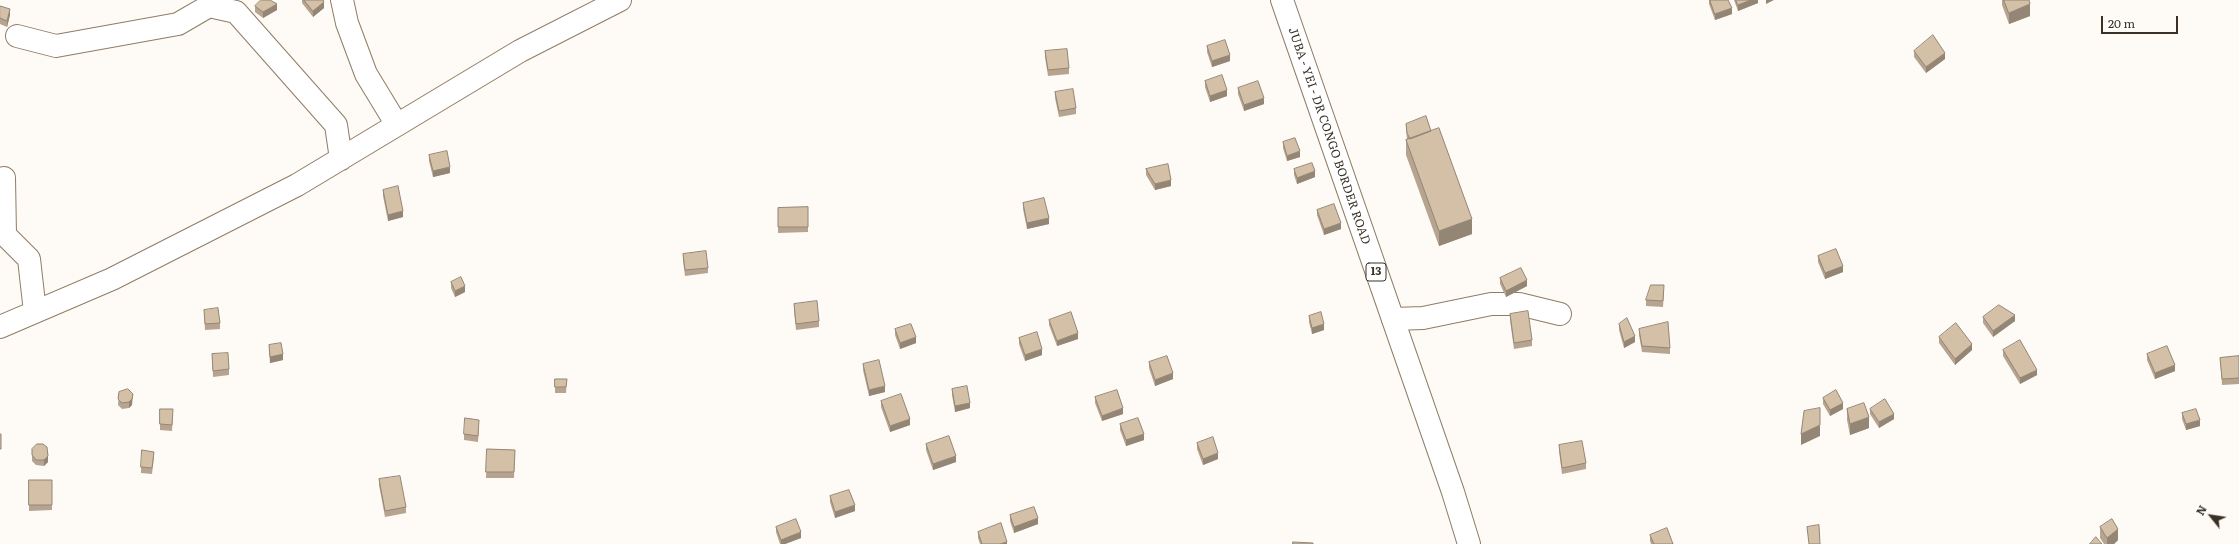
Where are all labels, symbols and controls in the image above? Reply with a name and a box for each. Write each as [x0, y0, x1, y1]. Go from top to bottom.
scale bar [2103, 8, 2180, 34]
text: 20 m [2108, 14, 2135, 32]
street label: JUBA - YEI - DR CONGO BORDER ROAD [1285, 26, 1373, 246]
road number: 13 [1366, 263, 1386, 281]
north arrow [2191, 496, 2231, 536]
text: N [2191, 502, 2210, 518]

